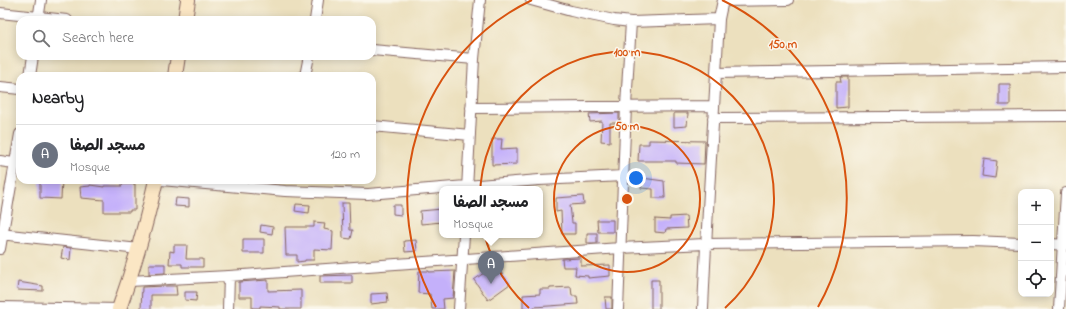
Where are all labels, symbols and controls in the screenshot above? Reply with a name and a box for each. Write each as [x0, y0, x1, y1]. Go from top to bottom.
search box [16, 16, 376, 60]
icon: search [30, 27, 52, 49]
text: Search here [62, 27, 134, 49]
text: 150 m [769, 36, 798, 54]
text: 100 m [614, 44, 641, 62]
text: Nearby [32, 86, 84, 111]
text: 50 m [615, 118, 640, 136]
text: مسجد الصفا [70, 135, 145, 157]
text: A [41, 145, 49, 164]
text: 120 m [330, 145, 360, 164]
text: Mosque [70, 158, 110, 177]
your location [626, 168, 646, 188]
popup [439, 186, 543, 238]
map controls [1018, 189, 1054, 297]
button: + [1018, 189, 1054, 225]
text: مسجد الصفا [453, 192, 529, 214]
centre of rings [620, 192, 634, 206]
text: Mosque [453, 215, 493, 234]
button: − [1018, 225, 1054, 261]
pin: A [478, 251, 504, 284]
button: locate [1018, 261, 1054, 297]

